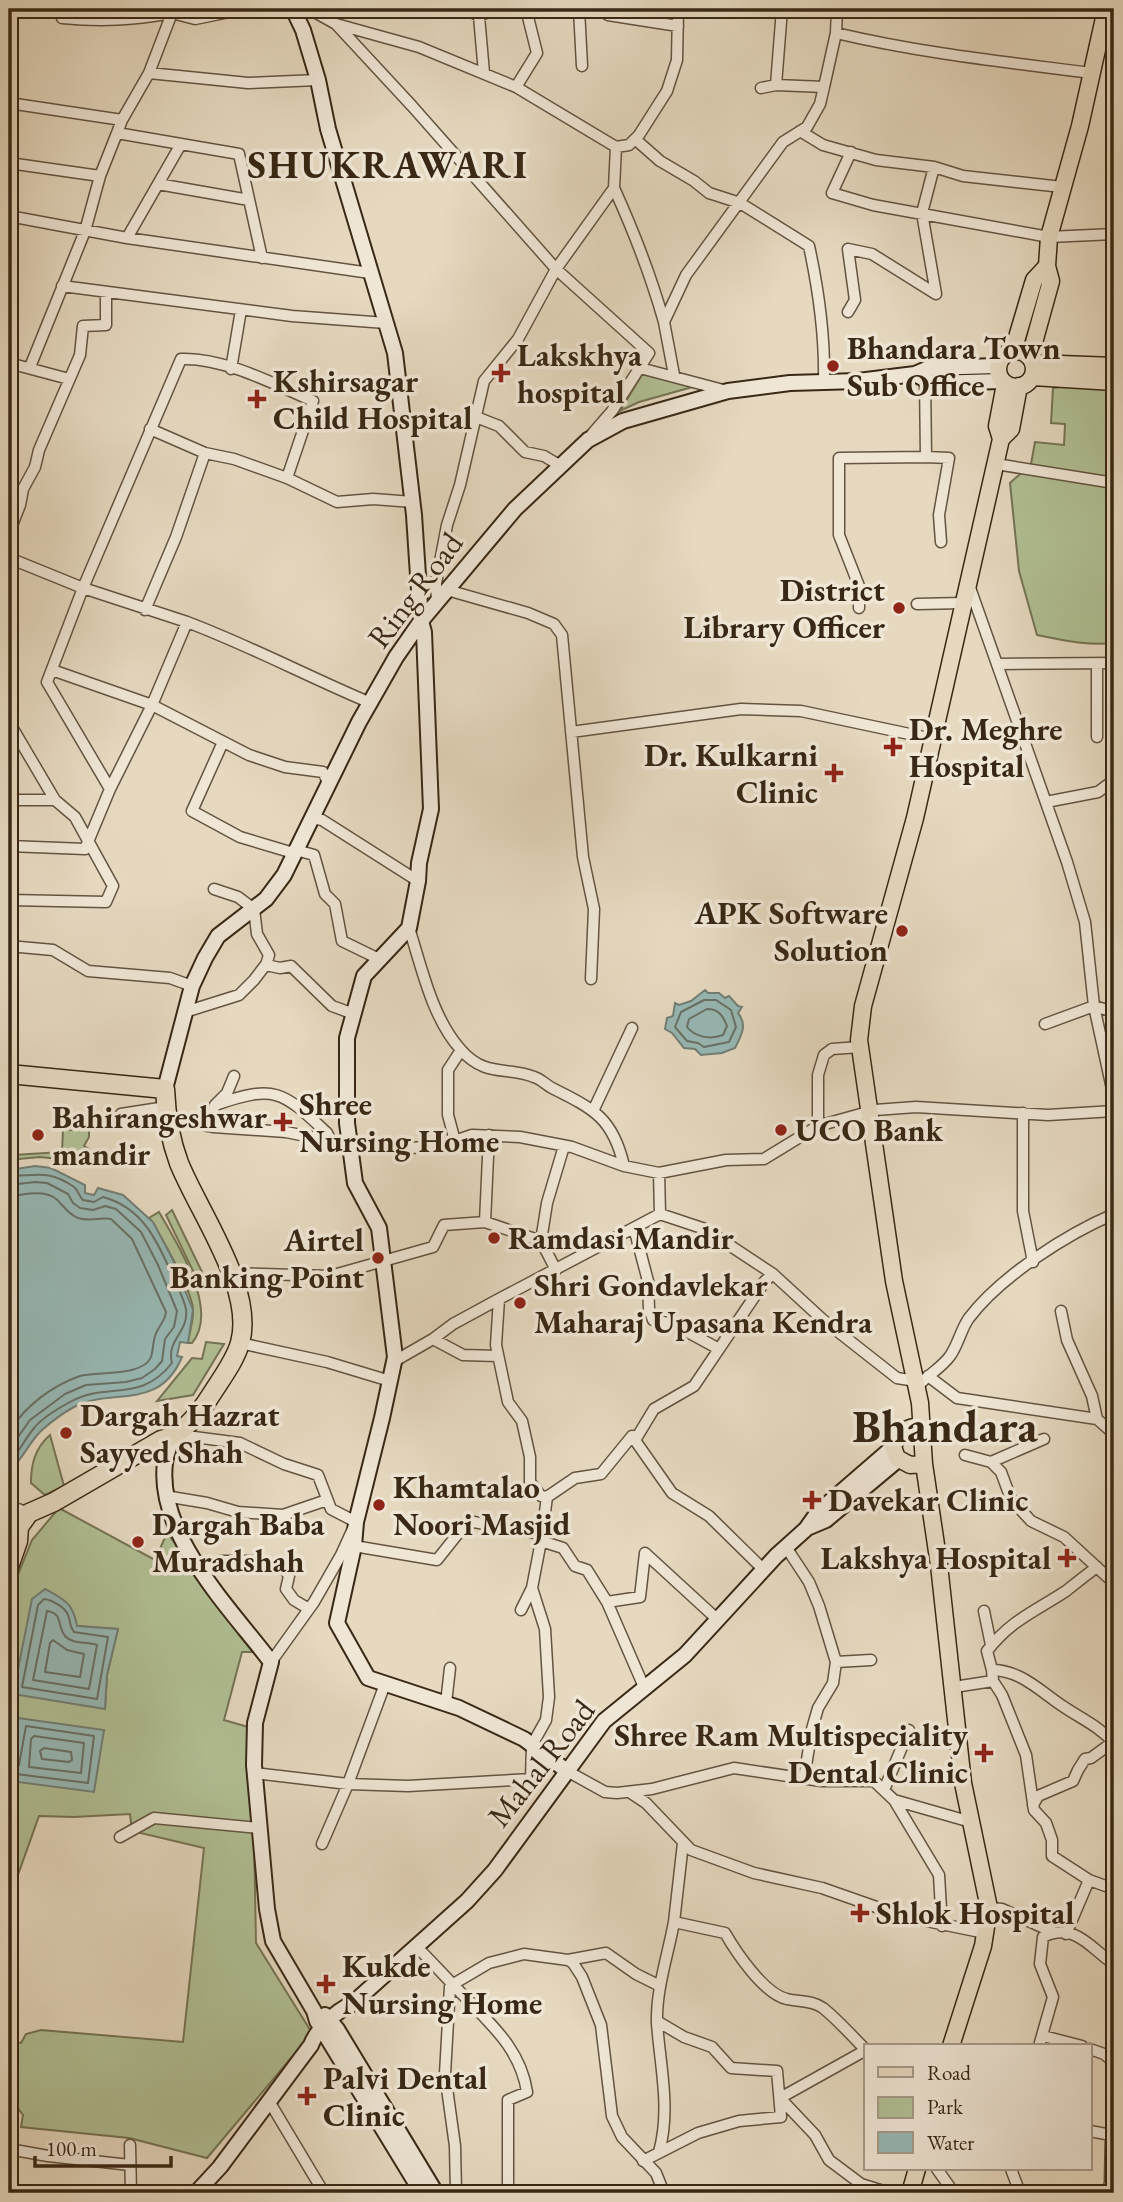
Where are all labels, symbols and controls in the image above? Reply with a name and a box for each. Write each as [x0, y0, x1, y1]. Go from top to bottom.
district label: SHUKRAWARI [247, 140, 529, 189]
place label: Bhandara Town Sub Office [847, 327, 1061, 406]
place label: Lakskhya hospital [517, 334, 643, 413]
marker: Bhandara Town Sub Office [825, 358, 841, 374]
place label: Kshirsagar Child Hospital [273, 360, 472, 439]
marker: Lakskhya hospital [491, 363, 511, 383]
marker: Kshirsagar Child Hospital [247, 389, 267, 409]
street label: Ring Road [358, 523, 473, 656]
place label: District Library Officer [683, 569, 886, 648]
marker: District Library Officer [891, 600, 907, 616]
place label: Dr. Meghre Hospital [909, 708, 1063, 787]
place label: Dr. Kulkarni Clinic [644, 734, 819, 813]
marker: Dr. Meghre Hospital [883, 737, 903, 757]
marker: Dr. Kulkarni Clinic [824, 763, 844, 783]
place label: APK Software Solution [694, 892, 888, 971]
marker: APK Software Solution [894, 923, 910, 939]
place label: Shree Nursing Home [299, 1083, 499, 1162]
place label: Bahirangeshwar mandir [52, 1096, 268, 1175]
place label: UCO Bank [795, 1109, 944, 1151]
marker: Shree Nursing Home [273, 1112, 293, 1132]
marker: UCO Bank [773, 1122, 789, 1138]
marker: Bahirangeshwar mandir [30, 1127, 46, 1143]
place label: Ramdasi Mandir [508, 1217, 734, 1259]
place label: Airtel Banking Point [170, 1219, 364, 1298]
marker: Ramdasi Mandir [486, 1230, 502, 1246]
marker: Airtel Banking Point [370, 1250, 386, 1266]
place label: Shri Gondavlekar Maharaj Upasana Kendra [534, 1264, 873, 1343]
marker: Shri Gondavlekar Maharaj Upasana Kendra [512, 1295, 528, 1311]
place label: Dargah Hazrat Sayyed Shah [80, 1394, 280, 1473]
district label: Bhandara [852, 1396, 1039, 1456]
marker: Dargah Hazrat Sayyed Shah [58, 1425, 74, 1441]
place label: Khamtalao Noori Masjid [393, 1466, 571, 1545]
place label: Davekar Clinic [828, 1479, 1028, 1521]
marker: Davekar Clinic [802, 1490, 822, 1510]
marker: Khamtalao Noori Masjid [371, 1497, 387, 1513]
place label: Dargah Baba Muradshah [152, 1503, 326, 1582]
marker: Dargah Baba Muradshah [130, 1534, 146, 1550]
place label: Lakshya Hospital [821, 1537, 1051, 1579]
marker: Lakshya Hospital [1057, 1548, 1077, 1568]
street label: Mahal Road [478, 1690, 605, 1836]
place label: Shree Ram Multispeciality Dental Clinic [614, 1714, 969, 1793]
marker: Shree Ram Multispeciality Dental Clinic [974, 1743, 994, 1763]
place label: Shlok Hospital [876, 1892, 1074, 1934]
marker: Shlok Hospital [850, 1903, 870, 1923]
place label: Kukde Nursing Home [342, 1945, 542, 2024]
marker: Kukde Nursing Home [316, 1974, 336, 1994]
legend [864, 2044, 1092, 2170]
place label: Palvi Dental Clinic [323, 2057, 487, 2136]
text: Road [927, 2059, 971, 2086]
marker: Palvi Dental Clinic [297, 2086, 317, 2106]
text: Park [927, 2093, 964, 2120]
scale bar [35, 2125, 172, 2169]
text: Water [927, 2129, 974, 2156]
text: 100 m [46, 2135, 97, 2162]

